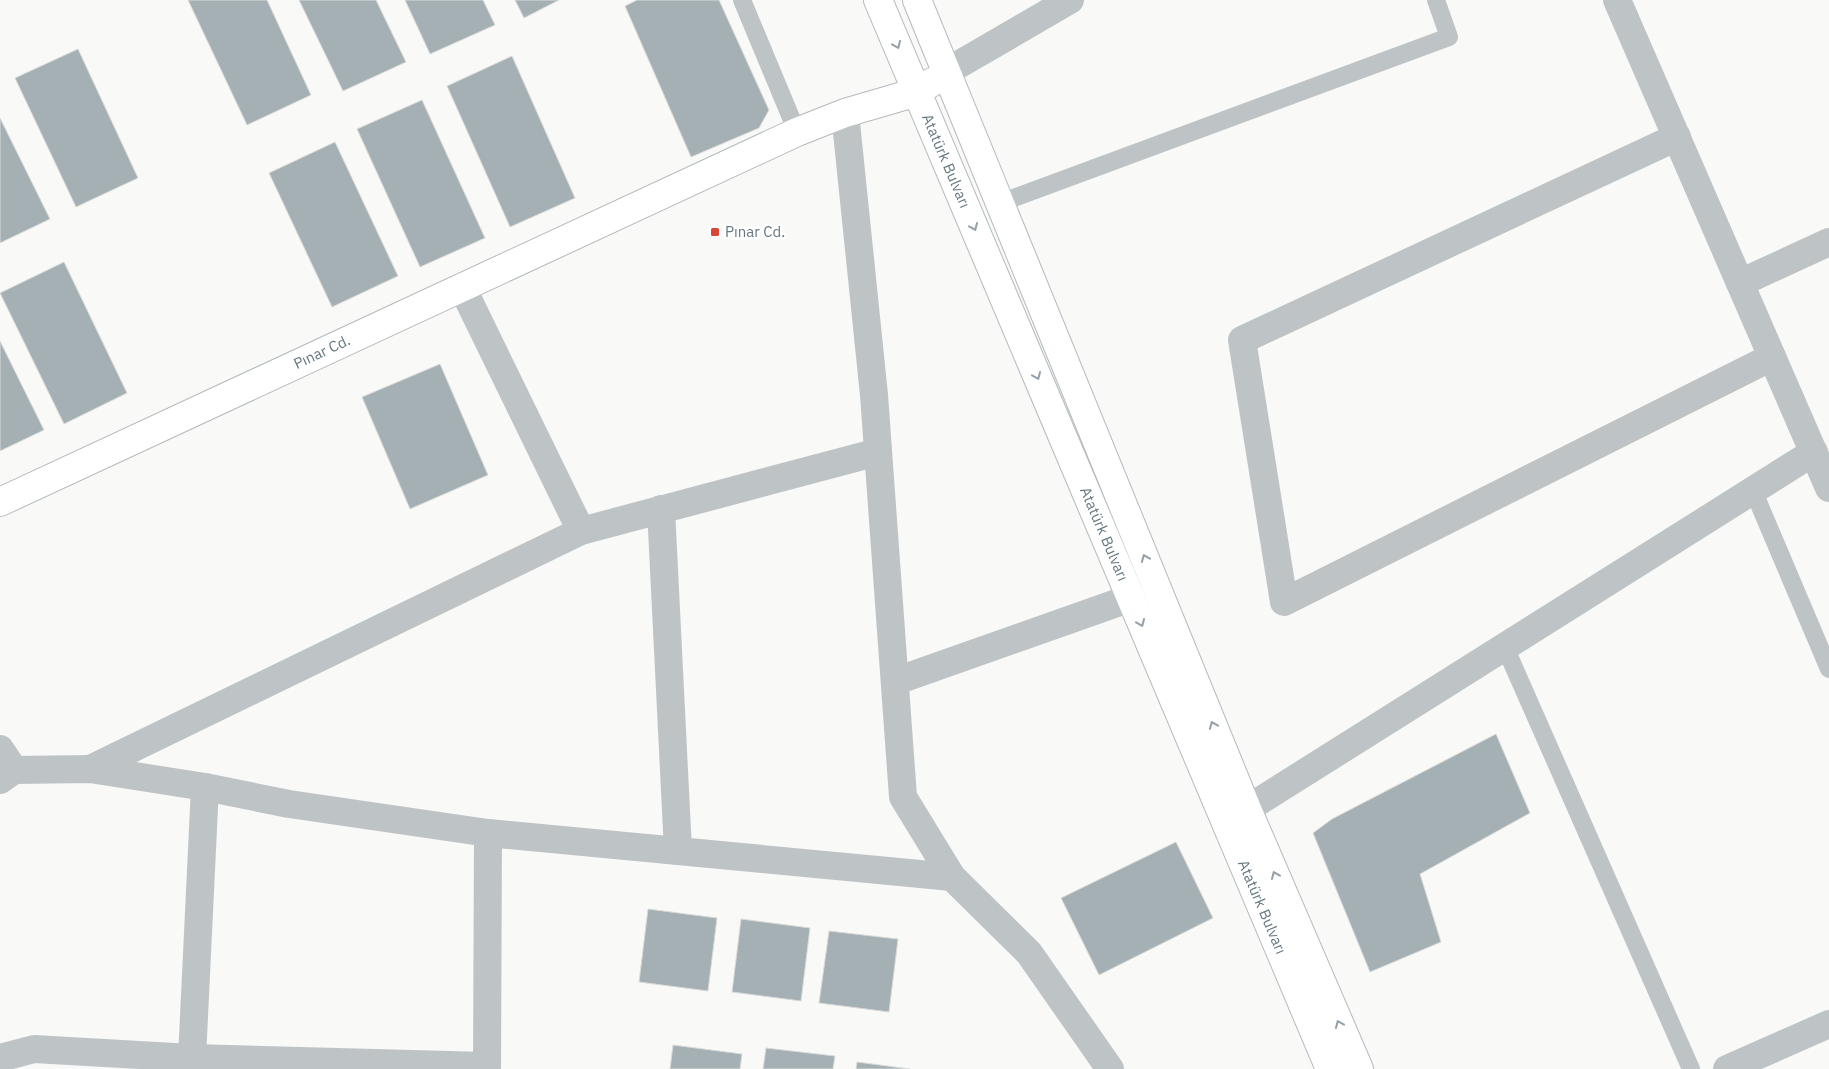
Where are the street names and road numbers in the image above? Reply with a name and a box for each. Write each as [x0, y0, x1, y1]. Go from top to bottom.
street label: Atatürk Bulvarı [918, 111, 975, 211]
street label: Pınar Cd. [290, 330, 353, 373]
street label: Atatürk Bulvarı [1076, 484, 1133, 584]
street label: Atatürk Bulvarı [1234, 857, 1291, 957]

